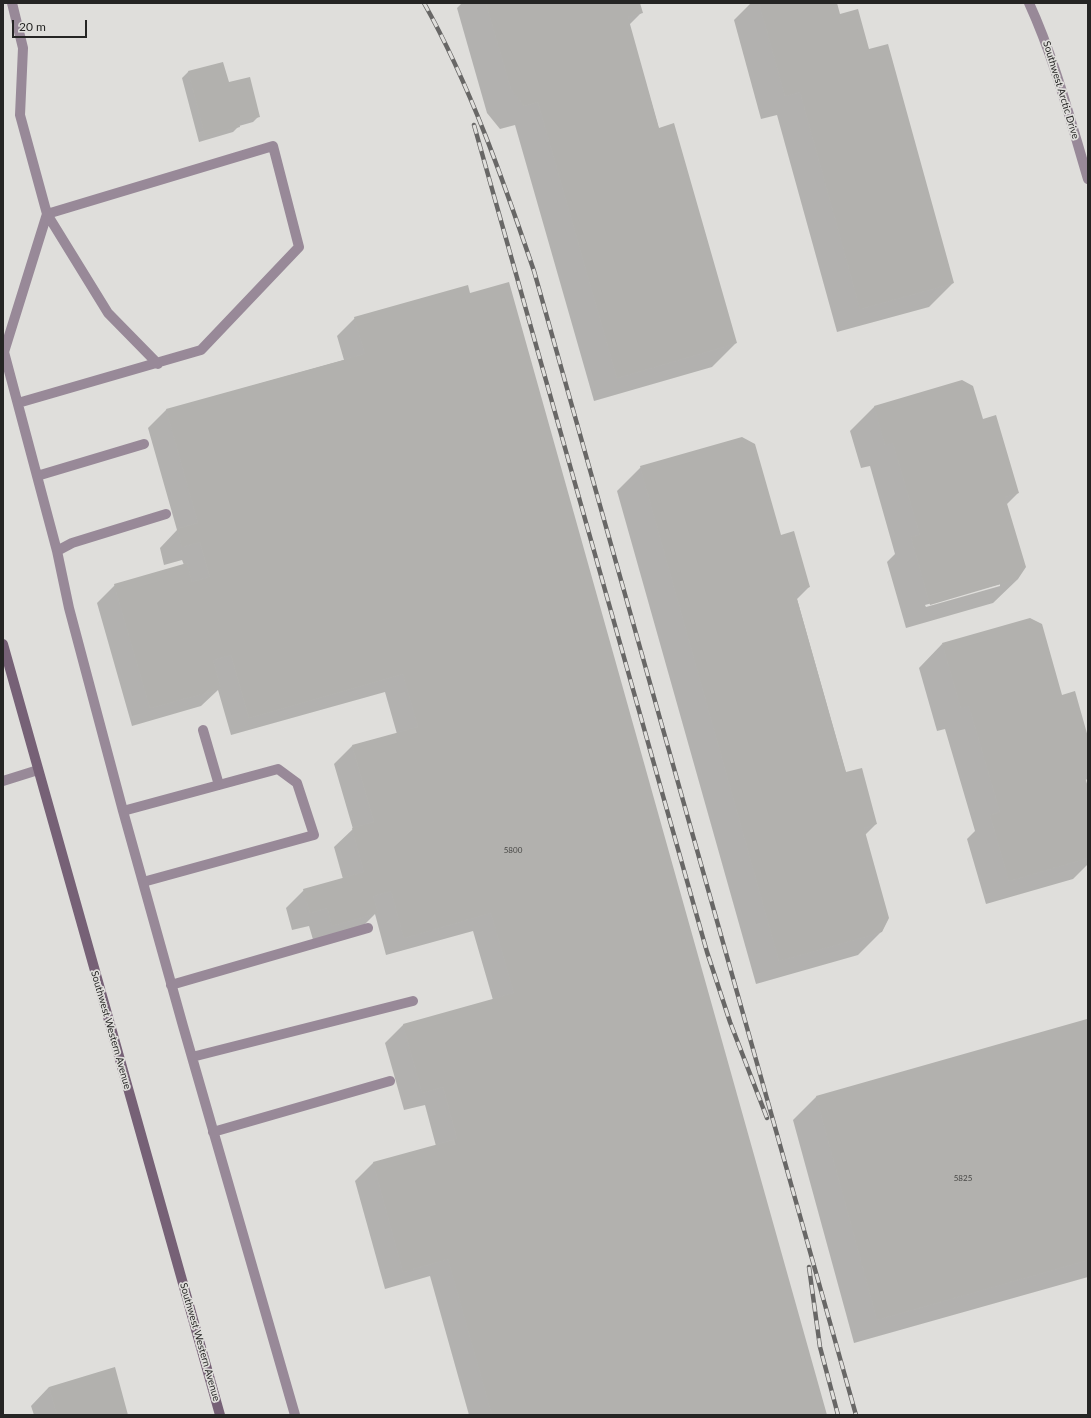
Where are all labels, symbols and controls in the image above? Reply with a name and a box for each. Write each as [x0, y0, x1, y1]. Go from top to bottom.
scale bar [14, 12, 89, 38]
text: 20 m [19, 19, 46, 34]
street label: Southwest Arctic Drive [1040, 40, 1082, 140]
house number: 5800 [504, 845, 522, 855]
street label: Southwest Western Avenue [88, 969, 134, 1091]
house number: 5825 [954, 1173, 972, 1183]
street label: Southwest Western Avenue [177, 1281, 223, 1403]

